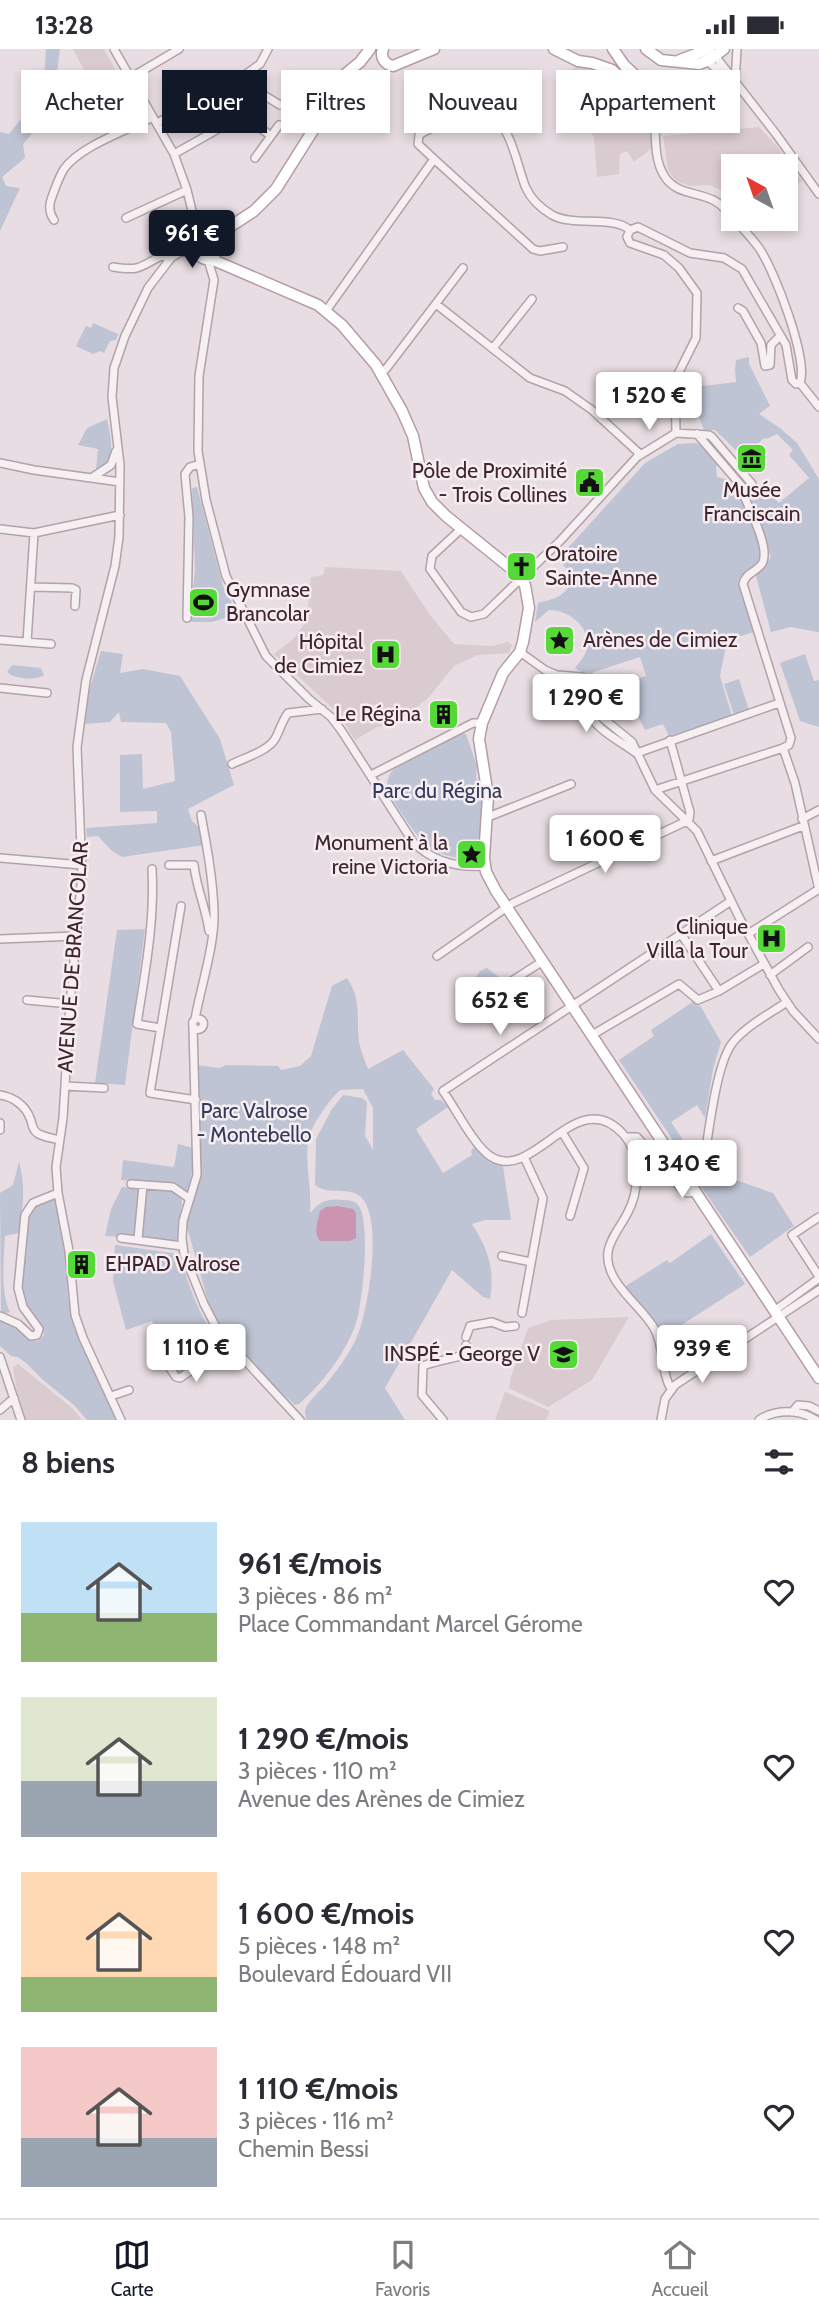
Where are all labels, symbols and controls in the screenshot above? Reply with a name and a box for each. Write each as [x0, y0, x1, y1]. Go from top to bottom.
text: 13:28 [35, 9, 94, 41]
chip: Acheter [21, 70, 148, 133]
chip: Louer [162, 70, 267, 133]
chip: Filtres [281, 70, 390, 133]
chip: Nouveau [404, 70, 542, 133]
chip: Appartement [556, 70, 740, 133]
north arrow [721, 154, 798, 231]
map controls [721, 154, 798, 231]
pin: 961 € [143, 211, 241, 270]
text: 961 € [165, 219, 219, 247]
pin: 1 520 € [584, 373, 714, 432]
text: 1 520 € [612, 381, 686, 409]
museum icon: Musée Franciscain [735, 441, 769, 475]
place label: Pôle de Proximité - Trois Collines [412, 458, 567, 507]
public building icon: Pôle de Proximité - Trois Collines [573, 466, 607, 500]
place label: Musée Franciscain [704, 477, 800, 526]
place label: Oratoire Sainte-Anne [545, 541, 657, 590]
church icon: Oratoire Sainte-Anne [505, 549, 539, 583]
place label: Gymnase Brancolar [226, 577, 310, 626]
sports icon: Gymnase Brancolar [186, 585, 220, 619]
place icon: Arènes de Cimiez [543, 623, 577, 657]
place label: Arènes de Cimiez [583, 627, 738, 652]
place label: Hôpital de Cimiez [274, 629, 363, 678]
hospital icon: Hôpital de Cimiez [369, 637, 403, 671]
pin: 1 290 € [521, 675, 651, 734]
text: 1 290 € [549, 683, 623, 711]
building icon: Le Régina [427, 697, 461, 731]
place label: Le Régina [335, 701, 421, 726]
park label: Parc du Régina [372, 778, 502, 803]
pin: 1 600 € [540, 815, 670, 875]
text: 1 600 € [566, 824, 644, 852]
place label: Monument à la reine Victoria [315, 830, 448, 879]
place icon: Monument à la reine Victoria [454, 838, 488, 872]
street label: AVENUE DE BRANCOLAR [52, 840, 93, 1074]
place label: Clinique Villa la Tour [647, 914, 748, 963]
hospital icon: Clinique Villa la Tour [754, 922, 788, 956]
pin: 652 € [451, 977, 549, 1037]
text: 652 € [471, 986, 529, 1014]
park label: Parc Valrose - Montebello [196, 1098, 312, 1147]
pin: 1 340 € [617, 1141, 747, 1200]
text: 1 340 € [644, 1149, 720, 1177]
building icon: EHPAD Valrose [65, 1247, 99, 1281]
place label: EHPAD Valrose [105, 1251, 240, 1276]
pin: 1 110 € [131, 1325, 261, 1384]
pin: 939 € [653, 1325, 751, 1385]
text: 1 110 € [163, 1333, 229, 1361]
text: 939 € [673, 1334, 731, 1362]
school or university icon: INSPÉ - George V [546, 1337, 580, 1371]
place label: INSPÉ - George V [384, 1341, 540, 1366]
icon: filters [760, 1443, 798, 1481]
text: 8 biens [21, 1444, 115, 1481]
text: 961 €/mois [238, 1545, 382, 1582]
icon: home [77, 1550, 161, 1634]
icon: heart [760, 1573, 798, 1611]
text: 3 pièces · 86 m² [238, 1582, 392, 1610]
text: Place Commandant Marcel Gérome [238, 1610, 583, 1638]
text: 1 290 €/mois [238, 1720, 409, 1757]
icon: home [77, 1725, 161, 1809]
icon: heart [760, 1748, 798, 1786]
text: 3 pièces · 110 m² [238, 1757, 397, 1785]
text: Avenue des Arènes de Cimiez [238, 1785, 525, 1813]
text: 1 600 €/mois [238, 1895, 414, 1932]
icon: home [77, 1900, 161, 1984]
icon: heart [760, 1923, 798, 1961]
text: 5 pièces · 148 m² [238, 1932, 400, 1960]
text: Boulevard Édouard VII [238, 1960, 452, 1988]
text: 1 110 €/mois [238, 2070, 398, 2107]
icon: home [77, 2075, 161, 2159]
icon: heart [760, 2098, 798, 2136]
text: 3 pièces · 116 m² [238, 2107, 394, 2135]
text: Chemin Bessi [238, 2135, 369, 2163]
tab: Carte [111, 2236, 154, 2301]
tab: Favoris [375, 2236, 430, 2301]
tab: Accueil [652, 2236, 708, 2301]

